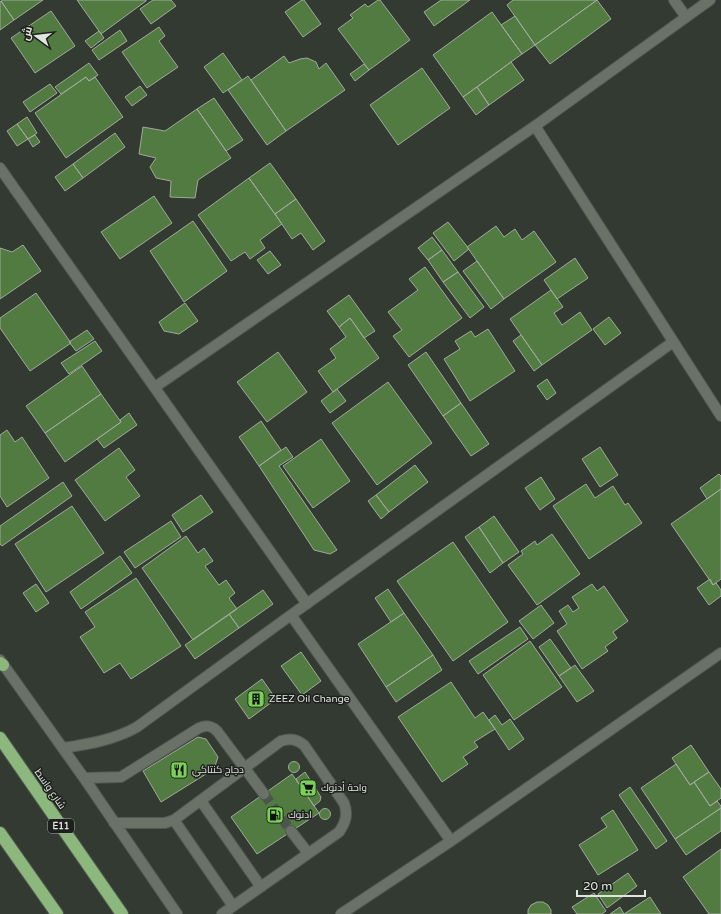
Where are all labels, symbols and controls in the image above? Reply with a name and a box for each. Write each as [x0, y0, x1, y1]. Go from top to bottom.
north arrow [16, 16, 56, 56]
text: ش [19, 25, 35, 42]
building icon: ZEEZ Oil Change [246, 689, 266, 709]
place label: ZEEZ Oil Change [269, 693, 350, 705]
restaurant icon: دجاج كنتاكي [169, 760, 189, 780]
place label: دجاج كنتاكي [192, 764, 244, 777]
street label: شارع واسط [32, 767, 68, 811]
supermarket icon: واحة أدنوك [298, 778, 318, 798]
place label: واحة أدنوك [321, 781, 367, 794]
fuel station icon: ادنوك [265, 805, 285, 825]
place label: ادنوك [288, 809, 312, 821]
road number: E11 [48, 819, 74, 833]
scale bar [577, 872, 645, 898]
text: 20 m [583, 879, 612, 893]

